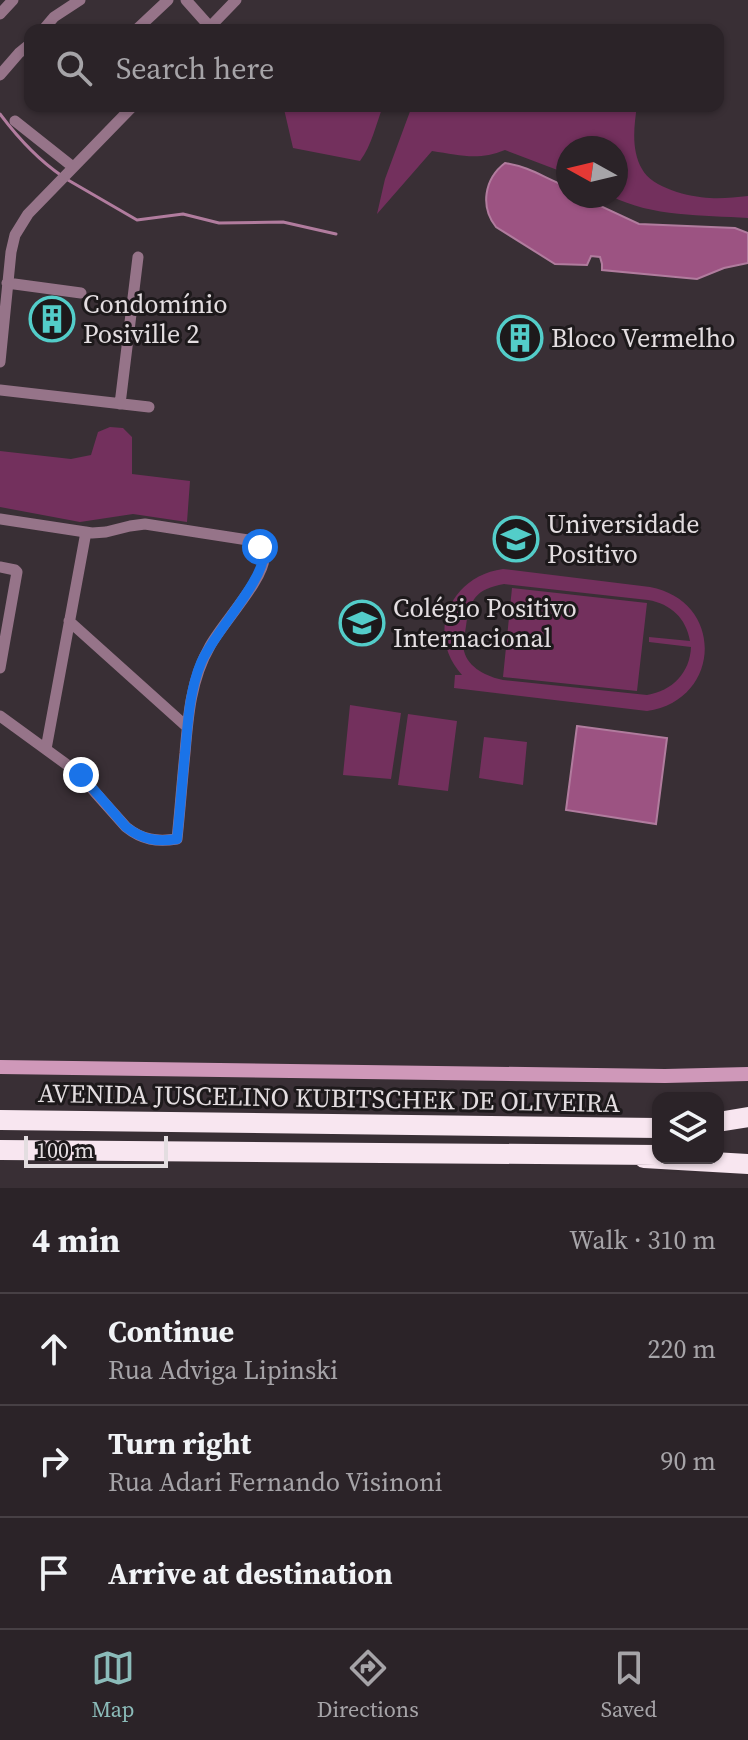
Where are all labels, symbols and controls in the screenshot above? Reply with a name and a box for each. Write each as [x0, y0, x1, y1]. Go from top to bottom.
search box [24, 24, 724, 112]
icon: search [52, 46, 96, 90]
text: Search here [116, 48, 274, 89]
north arrow [556, 136, 628, 208]
place label: Condomínio Posiville 2 [83, 286, 227, 352]
building icon: Condomínio Posiville 2 [28, 295, 76, 343]
building icon: Bloco Vermelho [496, 314, 544, 362]
place label: Bloco Vermelho [551, 320, 735, 356]
place label: Universidade Positivo [547, 506, 700, 572]
school or university icon: Universidade Positivo [492, 515, 540, 563]
route start [242, 529, 278, 565]
place label: Colégio Positivo Internacional [393, 590, 577, 656]
school or university icon: Colégio Positivo Internacional [338, 599, 386, 647]
route end [63, 757, 99, 793]
street label: AVENIDA JUSCELINO KUBITSCHEK DE OLIVEIRA [38, 1075, 620, 1121]
map controls [652, 1092, 724, 1164]
button: layers [652, 1092, 724, 1164]
scale bar [24, 1132, 168, 1168]
text: 100 m [36, 1135, 94, 1165]
text: 4 min [32, 1217, 120, 1263]
text: Walk · 310 m [569, 1222, 716, 1258]
text: Continue [108, 1311, 234, 1352]
icon: ahead [32, 1327, 76, 1371]
text: 220 m [648, 1331, 716, 1367]
text: Rua Adviga Lipinski [108, 1352, 338, 1388]
text: Turn right [108, 1423, 251, 1464]
icon: right [32, 1439, 76, 1483]
text: 90 m [661, 1443, 716, 1479]
text: Rua Adari Fernando Visinoni [108, 1464, 442, 1500]
icon: arrive [32, 1551, 76, 1595]
text: Arrive at destination [108, 1553, 393, 1594]
tab: Map [91, 1646, 135, 1724]
tab: Directions [317, 1646, 419, 1724]
tab: Saved [601, 1646, 657, 1724]

